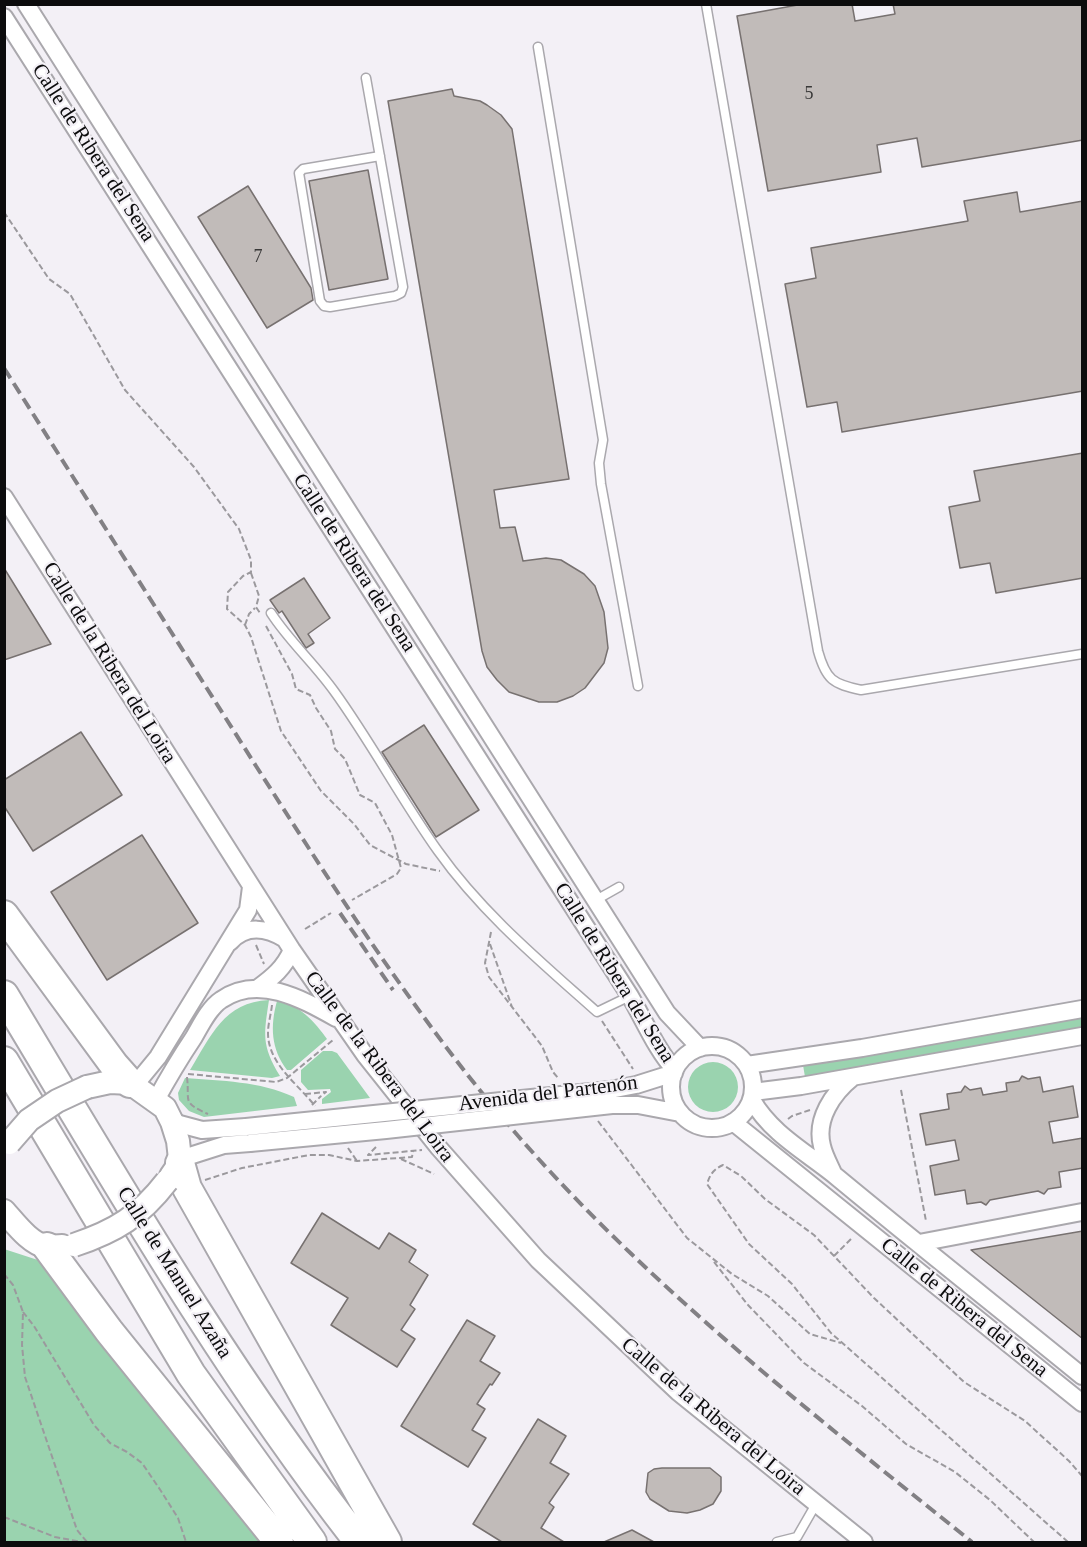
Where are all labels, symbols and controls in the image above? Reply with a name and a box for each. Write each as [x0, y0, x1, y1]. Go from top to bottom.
street label: Calle de Ribera del Sena [26, 59, 160, 247]
house number: 5 [804, 83, 814, 105]
house number: 7 [254, 246, 262, 268]
street label: Calle de Ribera del Sena [287, 469, 421, 657]
street label: Calle de la Ribera del Loira [37, 558, 181, 768]
street label: Calle de Ribera del Sena [548, 878, 680, 1068]
street label: Calle de la Ribera del Loira [299, 967, 459, 1167]
street label: Avenida del Partenón [457, 1071, 639, 1117]
street label: Calle de Manuel Azaña [111, 1183, 237, 1363]
street label: Calle de Ribera del Sena [875, 1233, 1053, 1383]
street label: Calle de la Ribera del Loira [616, 1333, 810, 1501]

